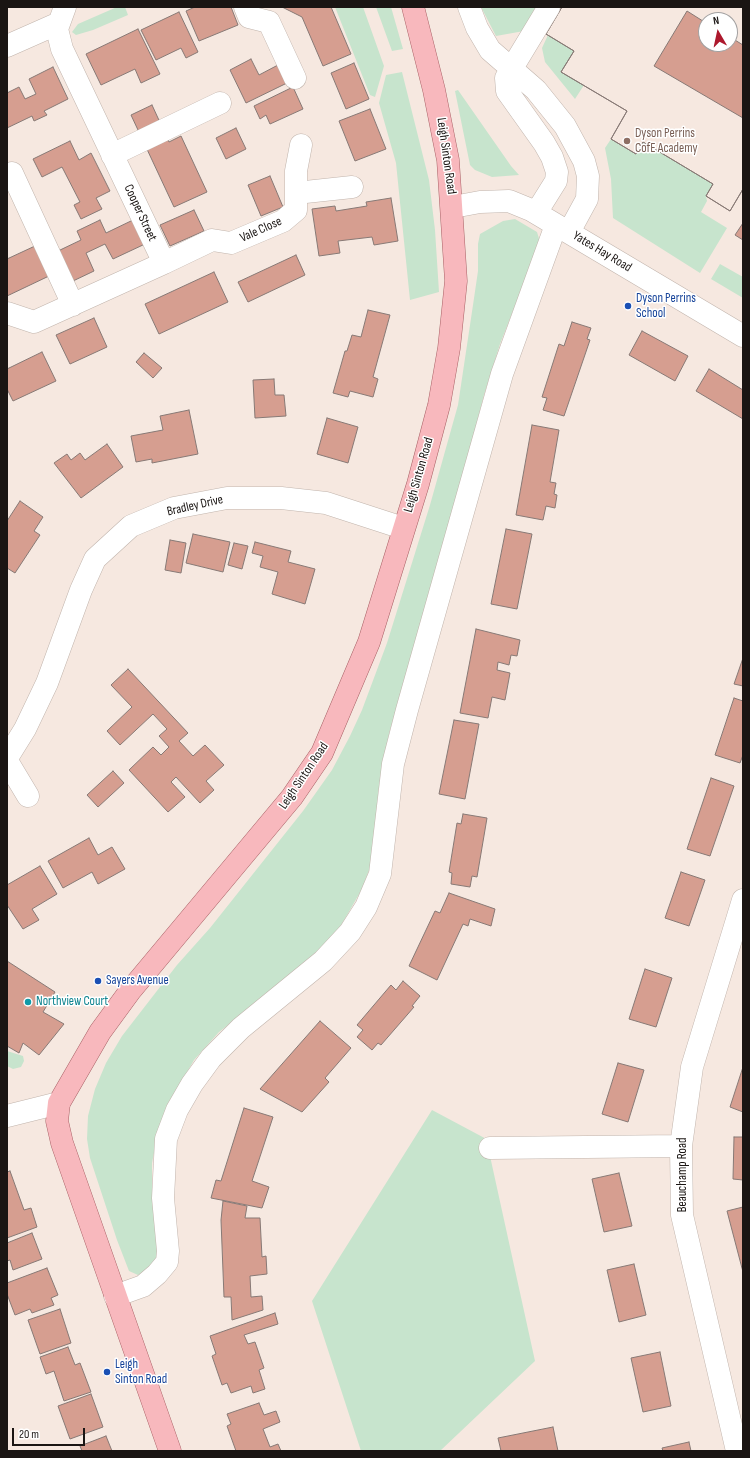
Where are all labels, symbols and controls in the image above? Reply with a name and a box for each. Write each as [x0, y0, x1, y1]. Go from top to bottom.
north arrow [698, 12, 738, 52]
text: N [712, 14, 720, 28]
street label: Leigh Sinton Road [433, 117, 459, 195]
place label: Dyson Perrins CofE Academy [635, 126, 697, 157]
marker: Dyson Perrins CofE Academy [622, 136, 632, 146]
street label: Cooper Street [120, 182, 160, 244]
street label: Vale Close [238, 214, 284, 246]
street label: Yates Hay Road [570, 228, 634, 276]
place label: Dyson Perrins School [636, 291, 696, 322]
marker: Dyson Perrins School [623, 301, 633, 311]
street label: Leigh Sinton Road [401, 436, 437, 514]
street label: Bradley Drive [165, 492, 225, 520]
street label: Leigh Sinton Road [276, 740, 332, 812]
place label: Sayers Avenue [106, 973, 169, 989]
marker: Sayers Avenue [93, 976, 103, 986]
place label: Northview Court [36, 994, 108, 1010]
marker: Northview Court [23, 997, 33, 1007]
street label: Beauchamp Road [675, 1138, 691, 1212]
place label: Leigh Sinton Road [115, 1357, 167, 1388]
marker: Leigh Sinton Road [102, 1367, 112, 1377]
scale bar [14, 1420, 87, 1446]
text: 20 m [19, 1427, 39, 1442]

